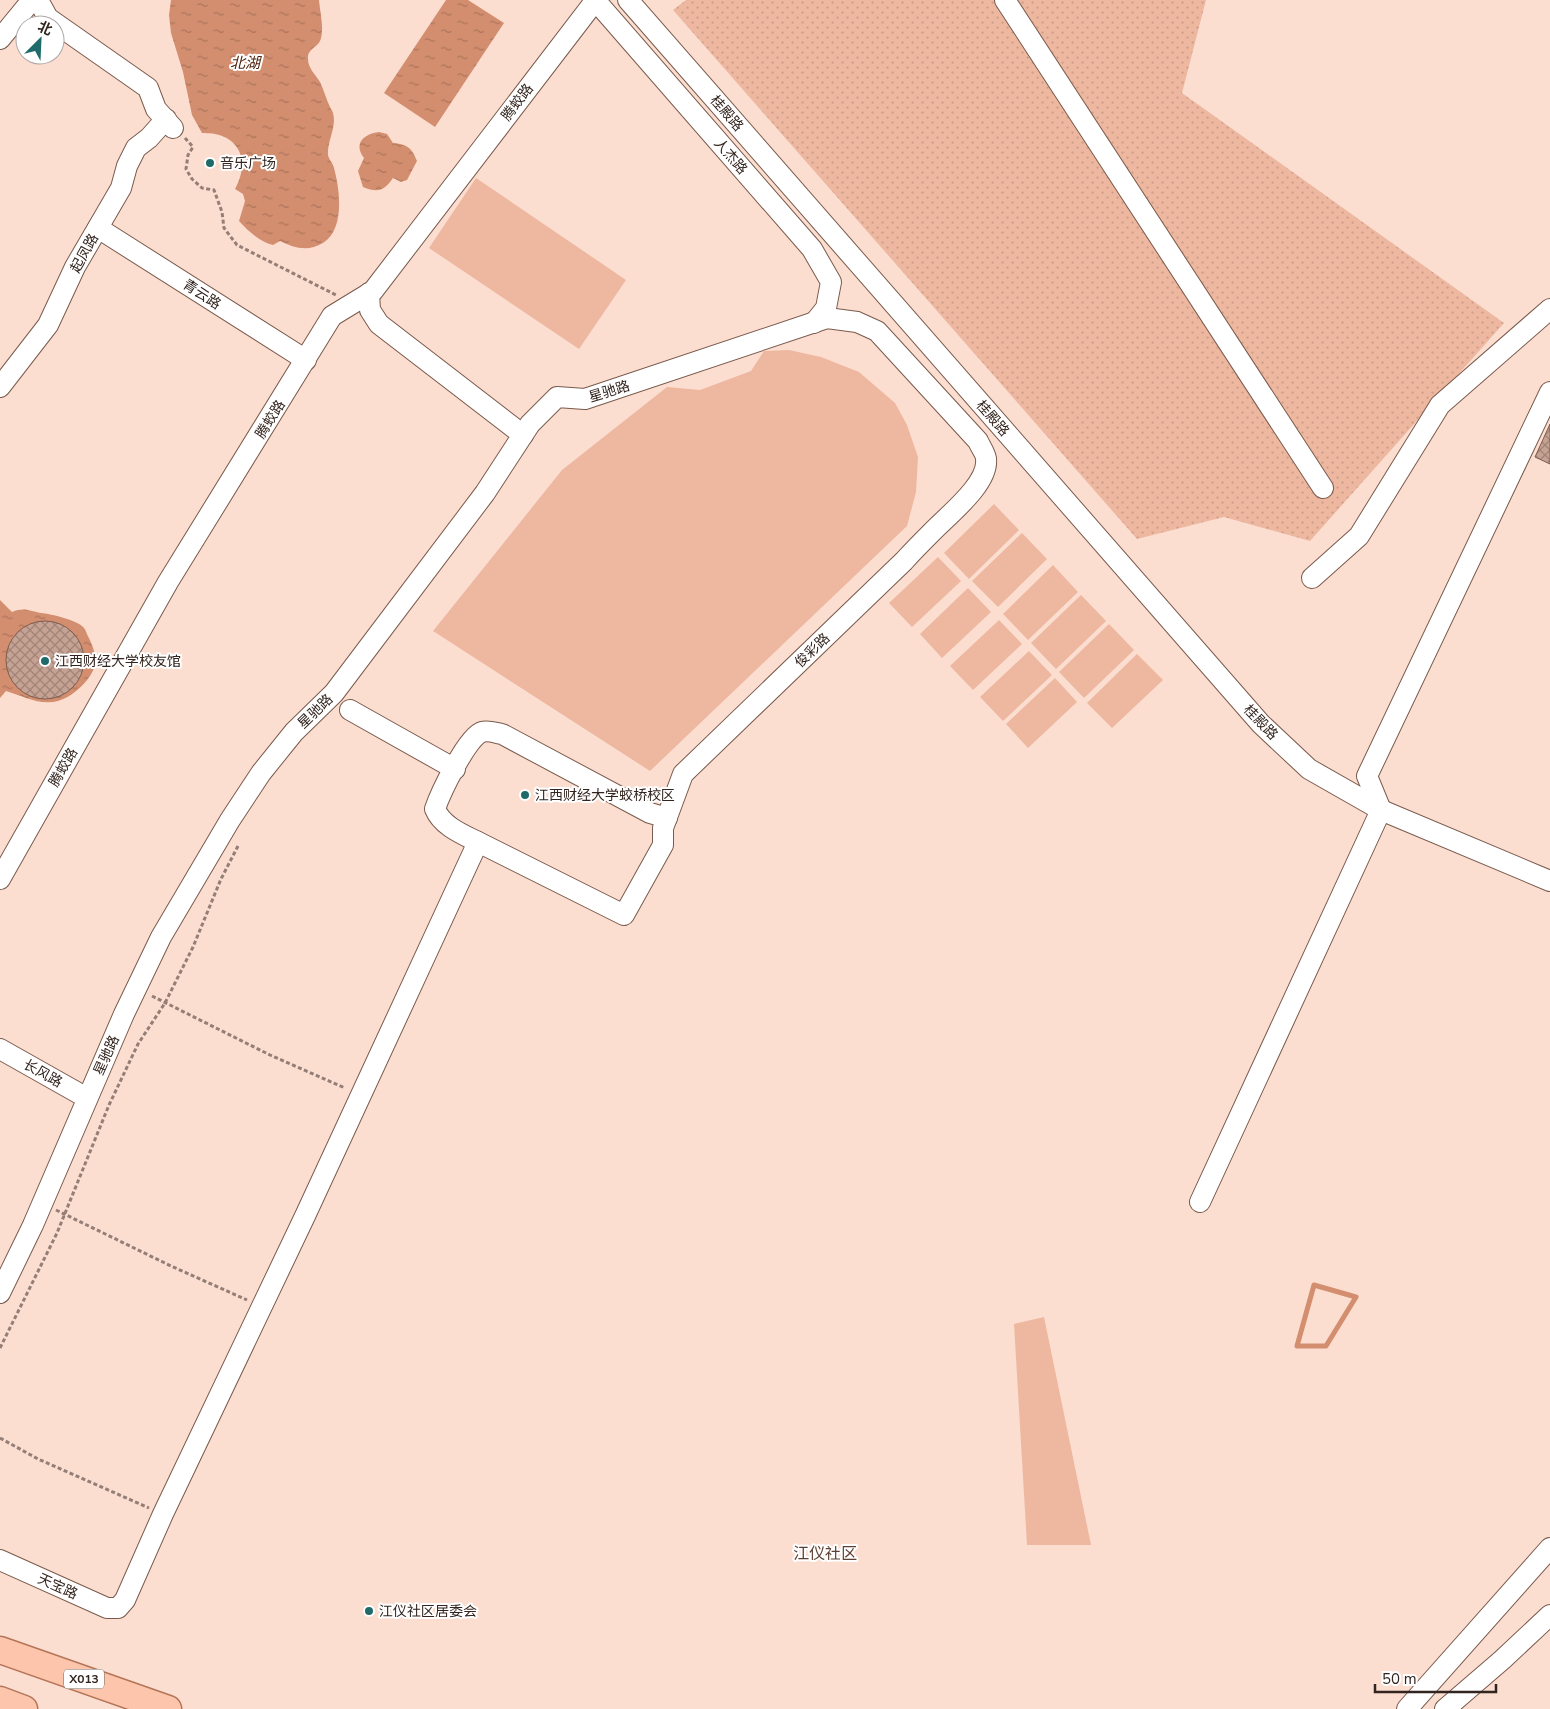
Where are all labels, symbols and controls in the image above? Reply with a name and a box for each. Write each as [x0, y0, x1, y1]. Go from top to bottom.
north arrow [15, 15, 65, 65]
text: 北 [35, 17, 55, 40]
water label: 北湖 [230, 53, 262, 73]
street label: 腾蛟路 [497, 80, 538, 125]
street label: 桂殿路 [706, 91, 748, 135]
street label: 人杰路 [710, 134, 752, 178]
place label: 音乐广场 [220, 154, 276, 173]
marker: 音乐广场 [204, 157, 216, 169]
street label: 起凤路 [66, 230, 103, 276]
street label: 青云路 [179, 275, 225, 314]
street label: 星驰路 [586, 376, 632, 407]
street label: 腾蛟路 [251, 396, 290, 442]
street label: 桂殿路 [972, 396, 1014, 440]
street label: 俊彩路 [791, 629, 834, 672]
place label: 江西财经大学校友馆 [55, 652, 181, 671]
marker: 江西财经大学校友馆 [39, 655, 51, 667]
street label: 星驰路 [294, 690, 337, 733]
street label: 桂殿路 [1239, 701, 1282, 744]
street label: 腾蛟路 [45, 744, 82, 790]
place label: 江西财经大学蛟桥校区 [535, 786, 675, 805]
marker: 江西财经大学蛟桥校区 [519, 789, 531, 801]
street label: 星驰路 [89, 1032, 124, 1078]
street label: 长风路 [20, 1055, 66, 1092]
district label: 江仪社区 [793, 1543, 857, 1565]
street label: 天宝路 [35, 1569, 81, 1604]
place label: 江仪社区居委会 [379, 1602, 477, 1621]
marker: 江仪社区居委会 [363, 1605, 375, 1617]
scale bar [1375, 1662, 1496, 1694]
text: 50 m [1382, 1669, 1417, 1689]
road number: X013 [64, 1670, 104, 1688]

